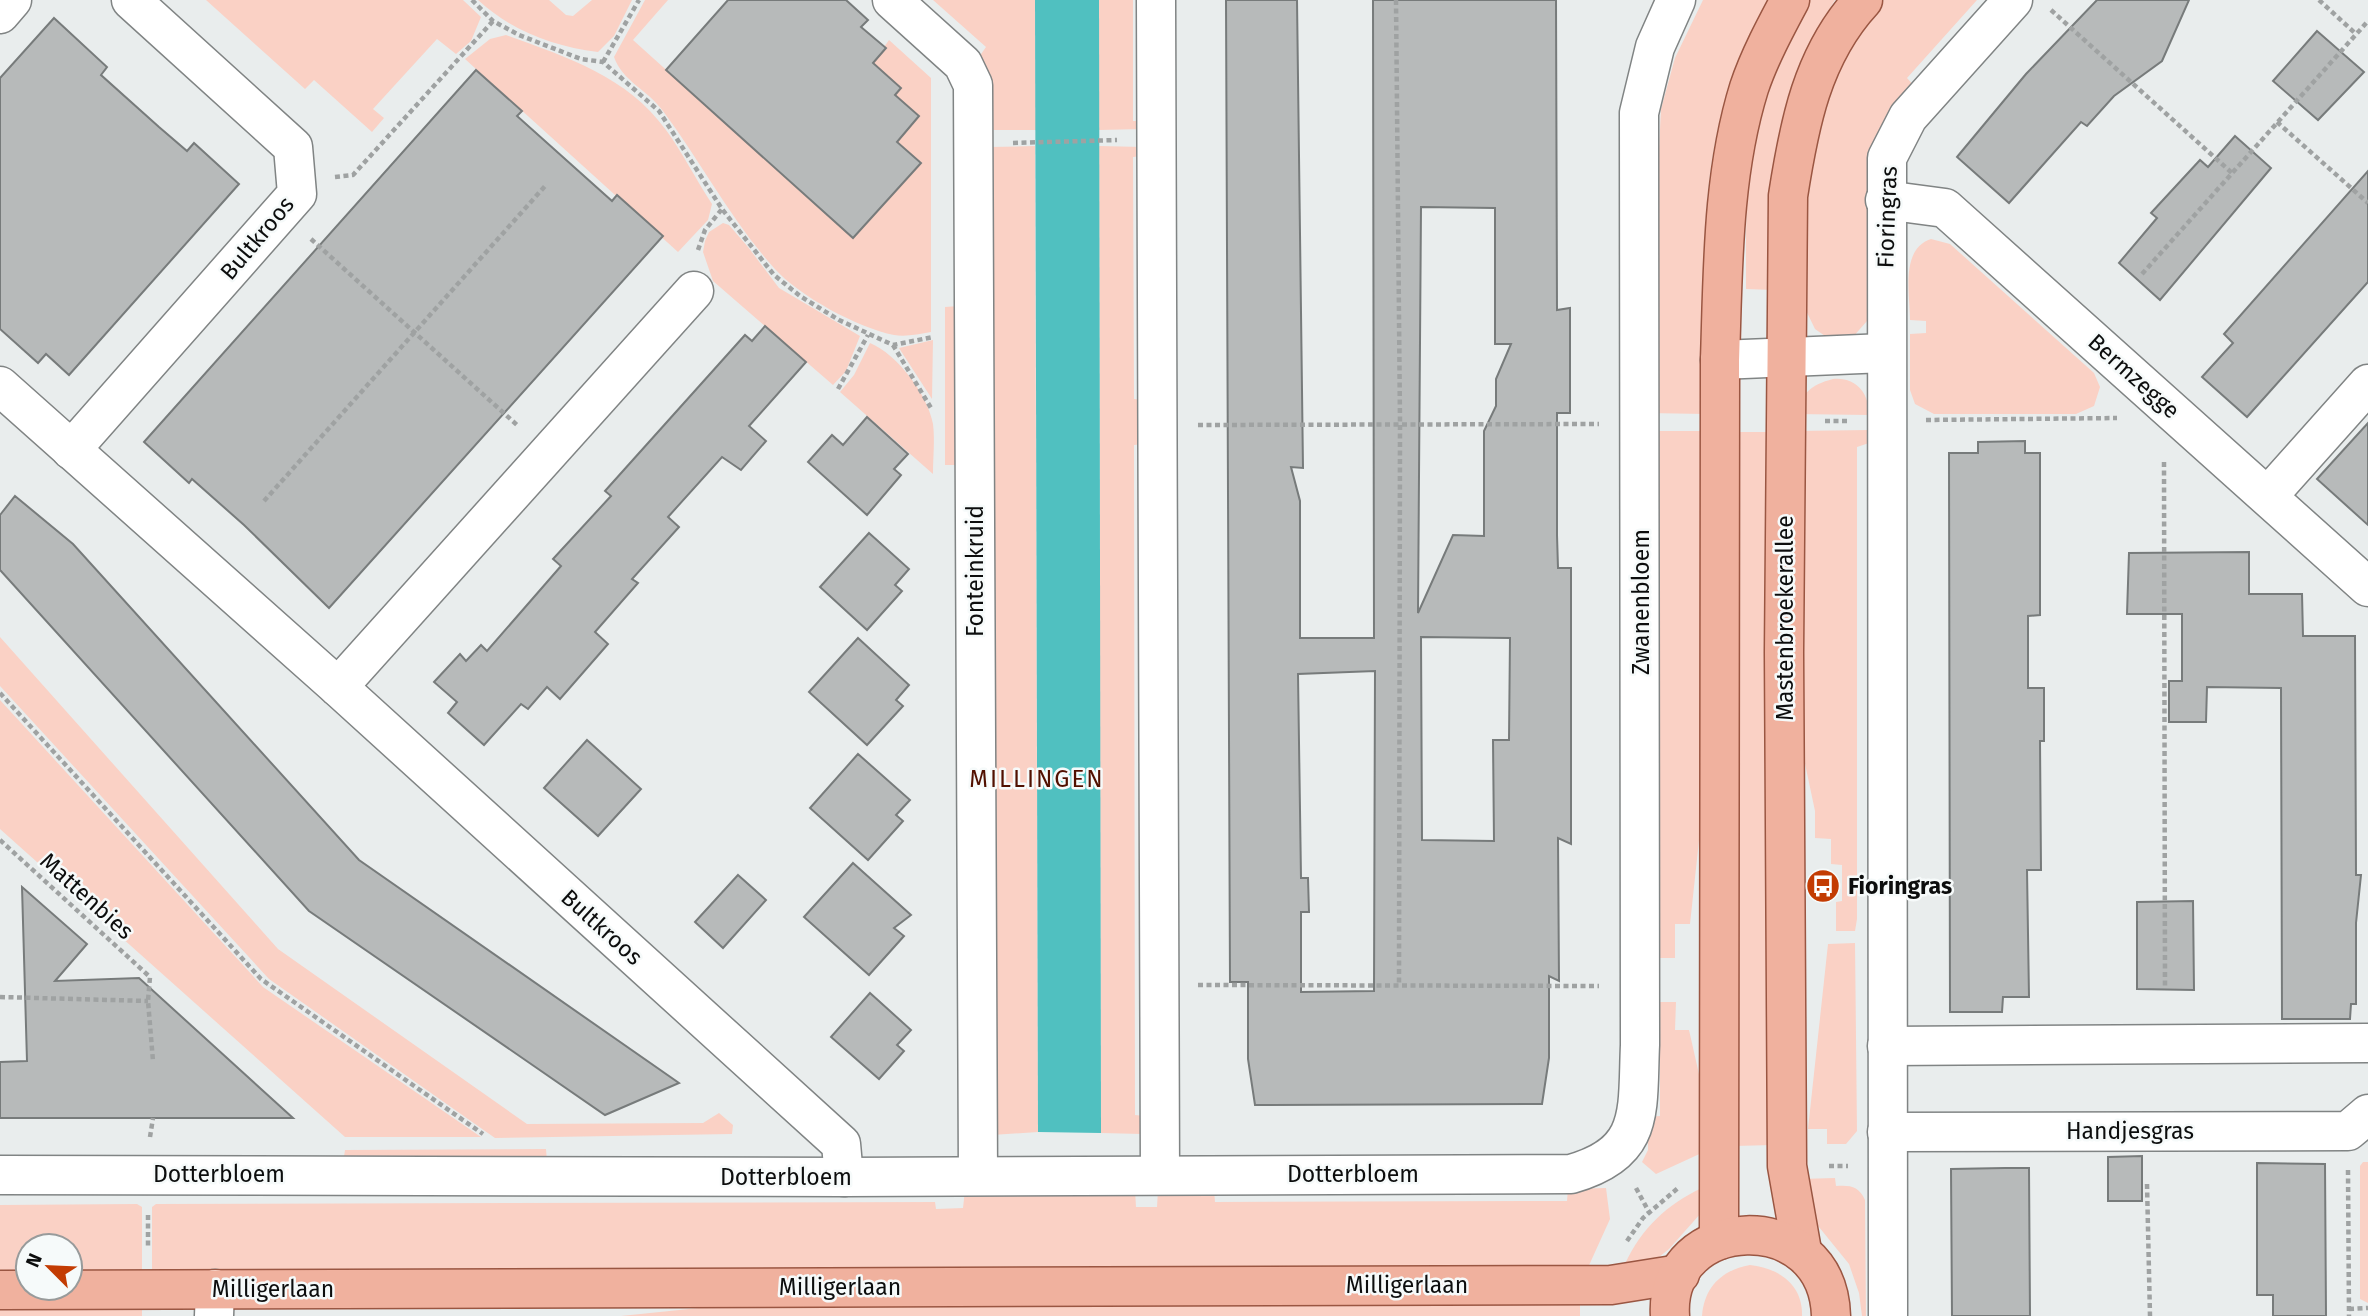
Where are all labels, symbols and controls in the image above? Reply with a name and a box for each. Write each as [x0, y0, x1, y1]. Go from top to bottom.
street label: Fioringras [1871, 165, 1903, 269]
street label: Bultkroos [214, 191, 300, 285]
street label: Bermzegge [2082, 328, 2186, 424]
street label: Fonteinkruid [961, 505, 989, 637]
street label: Mastenbroekerallee [1771, 515, 1799, 721]
street label: Zwanenbloem [1627, 529, 1655, 675]
district label: MILLINGEN [969, 765, 1105, 793]
street label: Mattenbies [34, 847, 140, 945]
bus stop icon: Fioringras [1804, 867, 1842, 905]
place label: Fioringras [1848, 872, 1952, 900]
street label: Bultkroos [555, 883, 649, 971]
street label: Handjesgras [2066, 1117, 2194, 1145]
street label: Dotterbloem [153, 1160, 285, 1188]
street label: Dotterbloem [1287, 1160, 1419, 1188]
street label: Dotterbloem [720, 1163, 852, 1191]
north arrow [14, 1232, 84, 1302]
text: N [21, 1250, 47, 1271]
street label: Milligerlaan [1346, 1271, 1468, 1299]
street label: Milligerlaan [779, 1273, 901, 1301]
street label: Milligerlaan [212, 1275, 334, 1303]

